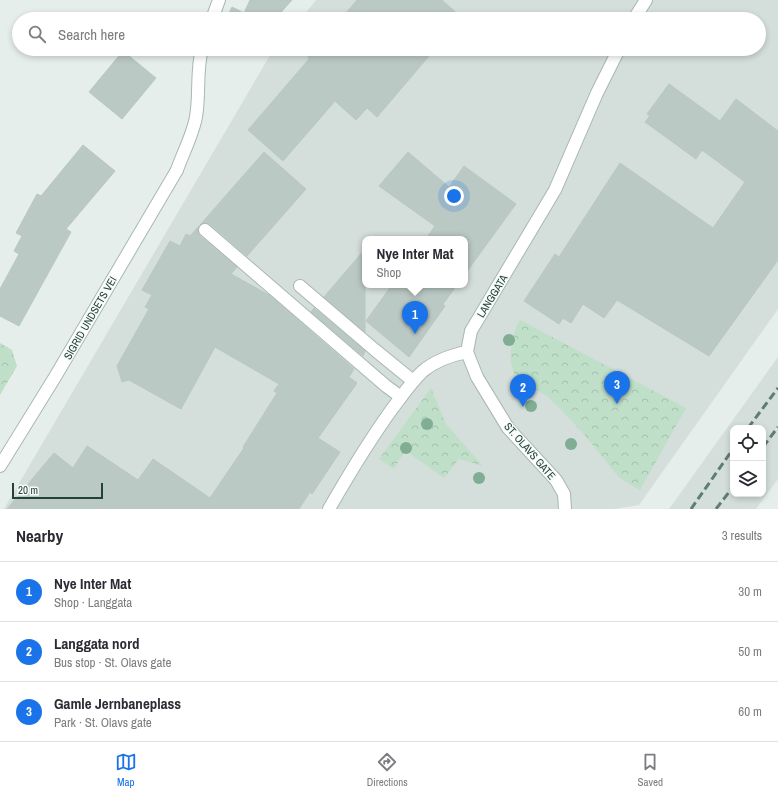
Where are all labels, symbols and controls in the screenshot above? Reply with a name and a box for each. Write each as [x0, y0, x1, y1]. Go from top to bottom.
search box [12, 12, 766, 56]
icon: search [26, 23, 48, 45]
text: Search here [58, 24, 125, 45]
your location [444, 186, 464, 206]
popup [362, 236, 468, 288]
text: Nye Inter Mat [376, 243, 454, 264]
text: Shop [376, 264, 401, 281]
street label: LANGGATA [474, 271, 511, 320]
street label: SIGRID UNDSETS VEI [61, 274, 119, 362]
pin: 1 [402, 301, 428, 334]
pin: 3 [604, 371, 630, 404]
pin: 2 [510, 374, 536, 407]
street label: ST. OLAVS GATE [501, 419, 559, 483]
map controls [730, 425, 766, 497]
button: locate [730, 425, 766, 461]
button: layers [730, 461, 766, 497]
scale bar [12, 481, 103, 500]
text: 20 m [18, 483, 38, 497]
text: Nearby [16, 524, 63, 547]
text: 3 results [722, 527, 762, 544]
text: Nye Inter Mat [54, 573, 131, 594]
text: 1 [26, 583, 32, 600]
text: 30 m [738, 583, 762, 600]
text: Shop · Langgata [54, 594, 132, 611]
text: Langgata nord [54, 633, 139, 654]
text: 2 [26, 643, 32, 660]
text: 50 m [738, 643, 762, 660]
text: Bus stop · St. Olavs gate [54, 654, 171, 671]
text: Gamle Jernbaneplass [54, 693, 181, 714]
text: 3 [26, 703, 32, 720]
text: 60 m [738, 703, 762, 720]
text: Park · St. Olavs gate [54, 714, 152, 731]
tab: Map [115, 751, 137, 789]
tab: Directions [367, 751, 408, 789]
tab: Saved [638, 751, 663, 789]

